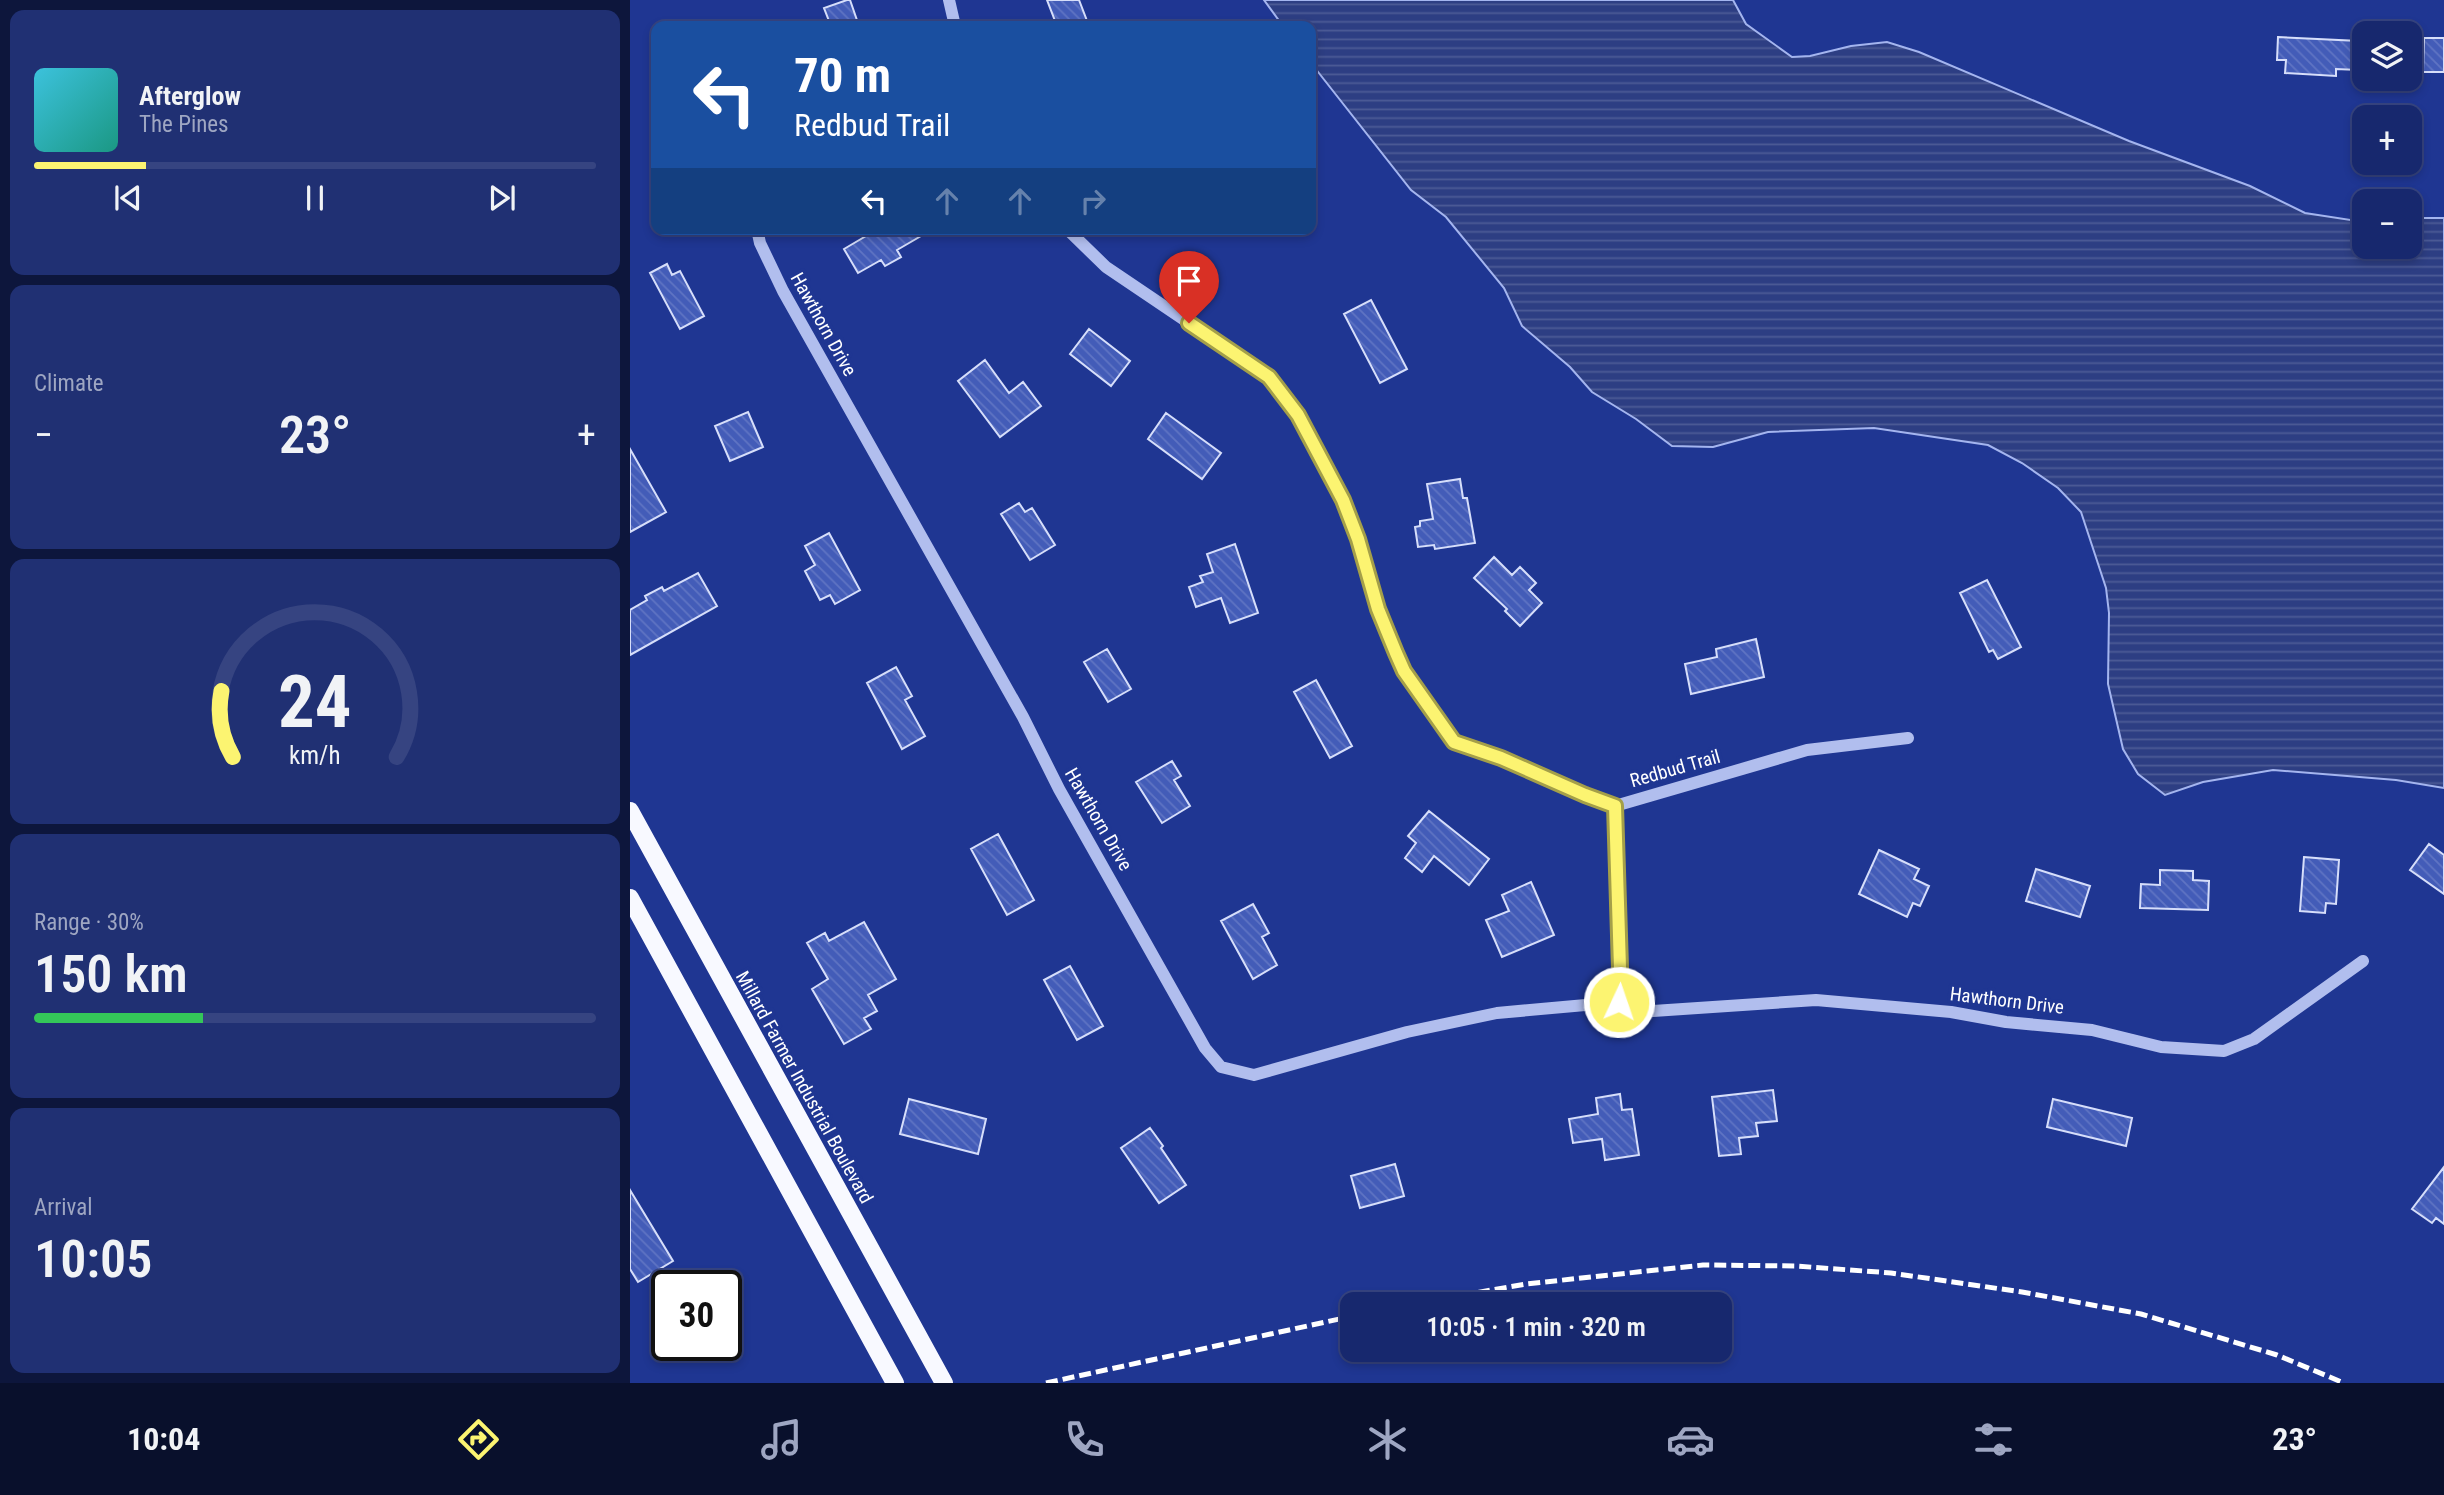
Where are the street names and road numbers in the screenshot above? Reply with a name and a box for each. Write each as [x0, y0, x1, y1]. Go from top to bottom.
street label: Hawthorn Drive [786, 268, 861, 380]
street label: Redbud Trail [1627, 745, 1723, 792]
street label: Hawthorn Drive [1060, 764, 1137, 875]
street label: Millard Farmer Industrial Boulevard [731, 967, 878, 1207]
street label: Hawthorn Drive [1949, 982, 2065, 1019]

